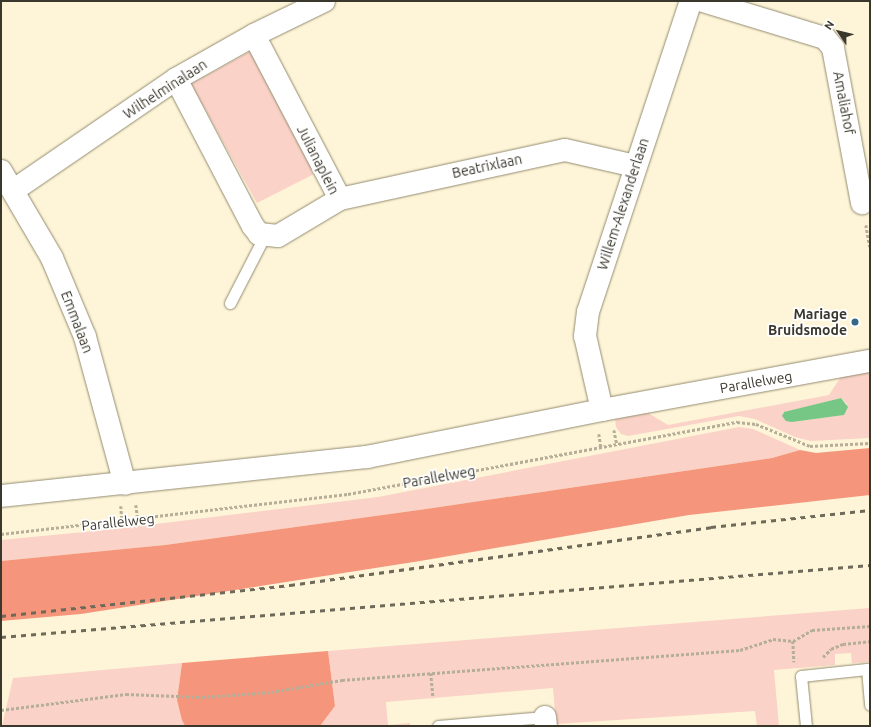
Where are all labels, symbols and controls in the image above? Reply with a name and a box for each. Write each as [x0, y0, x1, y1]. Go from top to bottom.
north arrow [819, 12, 859, 52]
text: N [822, 18, 836, 32]
street label: Wilhelminalaan [120, 56, 210, 122]
street label: Amaliahof [830, 70, 858, 136]
street label: Julianaplein [293, 123, 343, 197]
street label: Willem-Alexanderlaan [594, 136, 652, 272]
street label: Beatrixlaan [450, 150, 524, 182]
street label: Emmalaan [57, 289, 97, 355]
place label: Mariage Bruidsmode [768, 306, 847, 338]
marker: Mariage Bruidsmode [850, 317, 860, 327]
street label: Parallelweg [718, 367, 794, 397]
street label: Parallelweg [401, 462, 477, 492]
street label: Parallelweg [81, 510, 155, 534]

